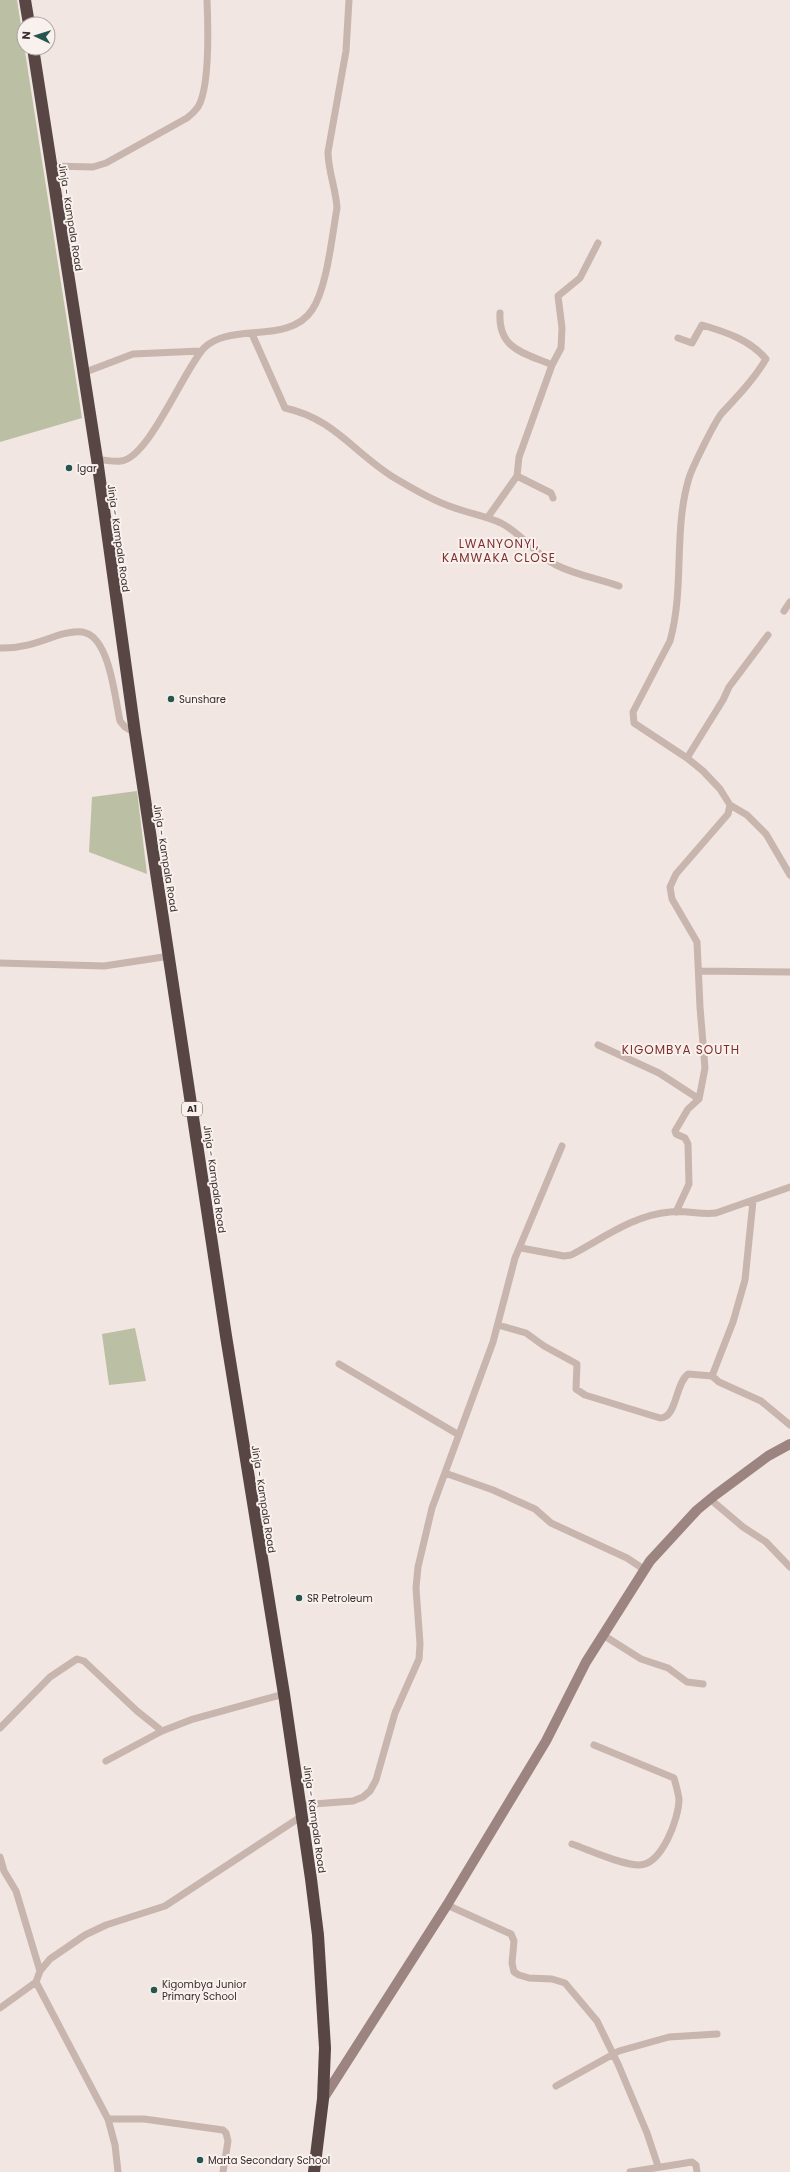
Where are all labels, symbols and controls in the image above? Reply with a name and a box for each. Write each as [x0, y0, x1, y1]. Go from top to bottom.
north arrow [16, 16, 56, 56]
text: N [18, 31, 34, 40]
street label: Jinja - Kampala Road [55, 162, 86, 272]
place label: Igar [77, 461, 97, 476]
marker: Igar [64, 463, 74, 473]
street label: Jinja - Kampala Road [104, 483, 133, 593]
district label: LWANYONYI, KAMWAKA CLOSE [442, 535, 556, 566]
place label: Sunshare [179, 692, 226, 707]
marker: Sunshare [166, 694, 176, 704]
street label: Jinja - Kampala Road [150, 803, 181, 913]
district label: KIGOMBYA SOUTH [622, 1041, 740, 1058]
road number: A1 [182, 1102, 202, 1116]
street label: Jinja - Kampala Road [200, 1124, 229, 1234]
street label: Jinja - Kampala Road [248, 1444, 279, 1554]
place label: SR Petroleum [307, 1591, 373, 1606]
marker: SR Petroleum [294, 1593, 304, 1603]
street label: Jinja - Kampala Road [300, 1764, 329, 1874]
place label: Kigombya Junior Primary School [162, 1977, 247, 2004]
marker: Kigombya Junior Primary School [149, 1985, 159, 1995]
place label: Marta Secondary School [208, 2153, 330, 2168]
marker: Marta Secondary School [195, 2155, 205, 2165]

